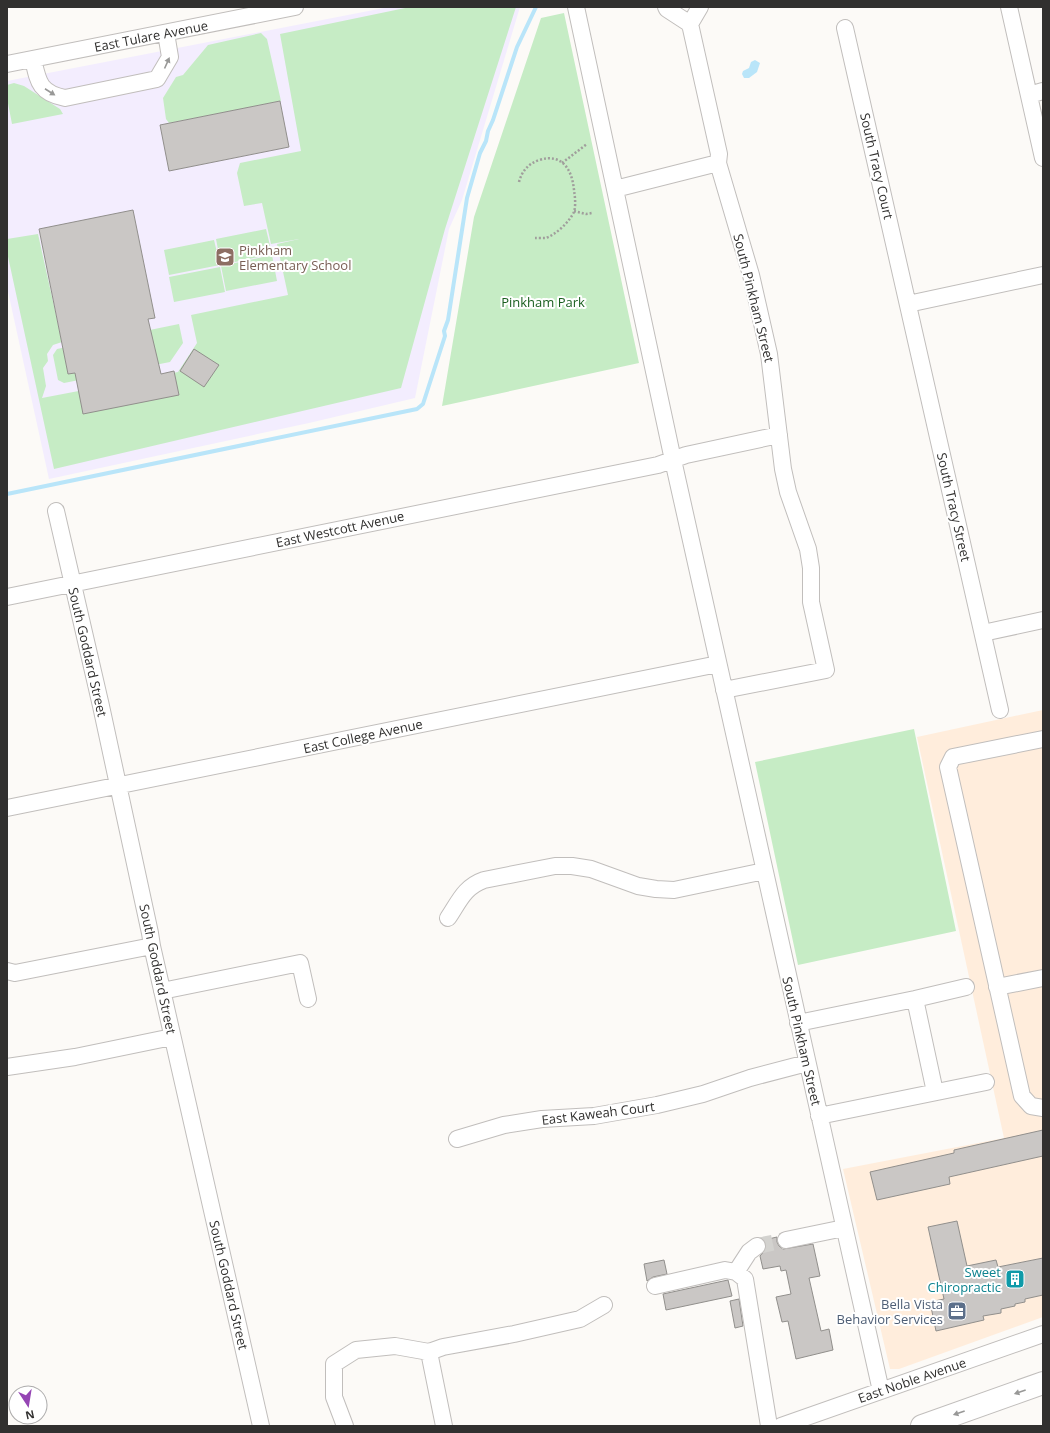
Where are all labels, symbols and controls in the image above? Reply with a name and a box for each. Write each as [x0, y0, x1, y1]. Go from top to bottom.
street label: East Tulare Avenue [93, 16, 209, 56]
one-way arrow [164, 57, 170, 68]
one-way arrow [44, 88, 56, 95]
street label: South Tracy Court [856, 111, 898, 221]
street label: South Pinkham Street [729, 232, 779, 364]
place label: Pinkham Elementary School [239, 241, 351, 274]
school or university icon: Pinkham Elementary School [214, 246, 236, 268]
park label: Pinkham Park [501, 293, 585, 311]
street label: South Tracy Street [933, 451, 975, 563]
street label: East Westcott Avenue [274, 507, 406, 551]
street label: South Goddard Street [64, 586, 112, 719]
street label: East College Avenue [302, 715, 424, 757]
street label: South Goddard Street [135, 902, 181, 1036]
street label: South Pinkham Street [778, 975, 826, 1108]
street label: East Kaweah Court [540, 1097, 656, 1129]
street label: South Goddard Street [205, 1219, 253, 1352]
place label: Sweet Chiropractic [928, 1263, 1001, 1296]
building icon: Sweet Chiropractic [1004, 1268, 1026, 1290]
place label: Bella Vista Behavior Services [837, 1295, 943, 1328]
office icon: Bella Vista Behavior Services [946, 1300, 968, 1322]
street label: East Noble Avenue [855, 1353, 969, 1407]
north arrow [8, 1385, 48, 1425]
one-way arrow [1013, 1389, 1025, 1395]
text: N [24, 1407, 36, 1424]
one-way arrow [953, 1410, 965, 1416]

